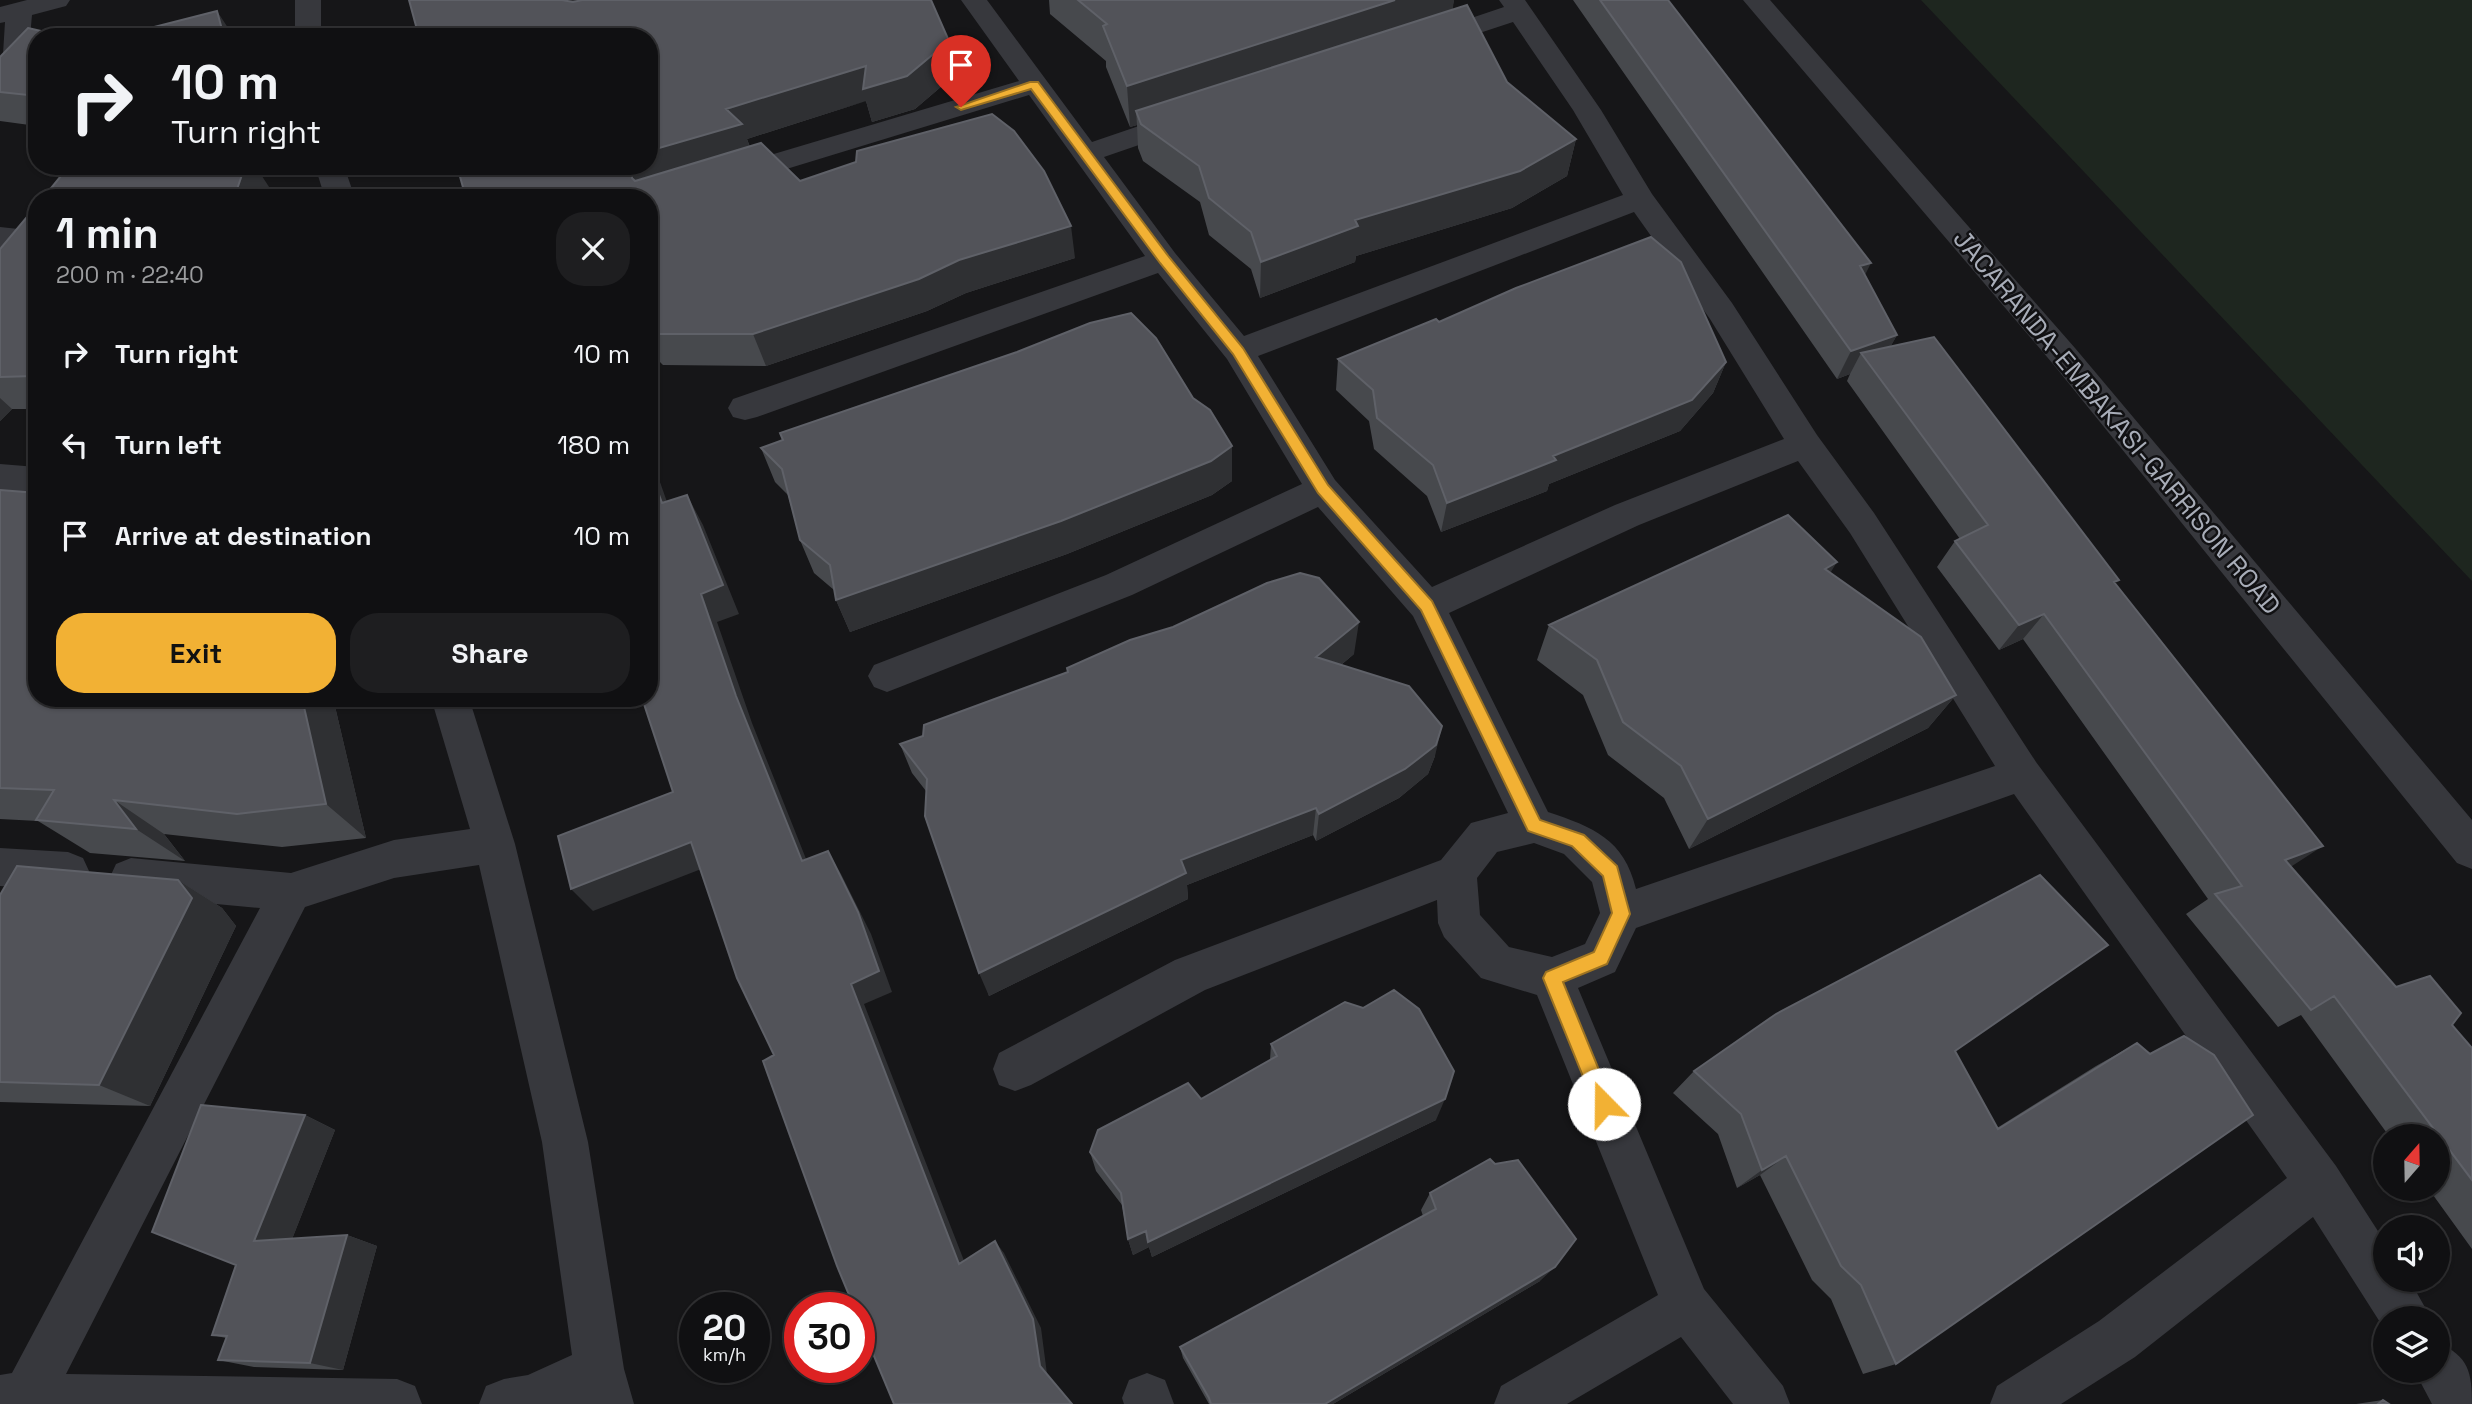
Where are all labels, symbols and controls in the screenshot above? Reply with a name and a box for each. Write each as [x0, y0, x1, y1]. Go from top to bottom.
pin [931, 35, 991, 107]
icon: arrive [942, 46, 980, 84]
text: 10 m [171, 51, 279, 113]
icon: right [56, 56, 147, 147]
text: Turn right [171, 112, 321, 152]
text: 1 min [56, 207, 159, 260]
button: close [556, 212, 630, 286]
street label: JACARANDA-EMBAKASI-GARRISON ROAD [1946, 222, 2288, 622]
text: 200 m · 22:40 [56, 260, 204, 290]
icon: right [56, 335, 94, 373]
text: Turn right [115, 337, 239, 371]
text: 10 m [573, 337, 630, 371]
icon: left [56, 426, 94, 464]
text: Turn left [115, 428, 222, 462]
text: 180 m [557, 428, 630, 462]
icon: arrive [56, 517, 94, 555]
text: Arrive at destination [115, 519, 372, 553]
text: 10 m [573, 519, 630, 553]
button: Exit [56, 613, 336, 693]
button: Share [350, 613, 630, 693]
position arrow [1567, 1067, 1641, 1141]
north arrow [2373, 1124, 2450, 1200]
map controls [2373, 1124, 2450, 1383]
button: sound [2373, 1215, 2450, 1292]
speed limit sign: 30 [784, 1292, 875, 1383]
text: 20 [703, 1306, 746, 1350]
button: layers [2373, 1306, 2450, 1383]
text: km/h [703, 1343, 746, 1366]

